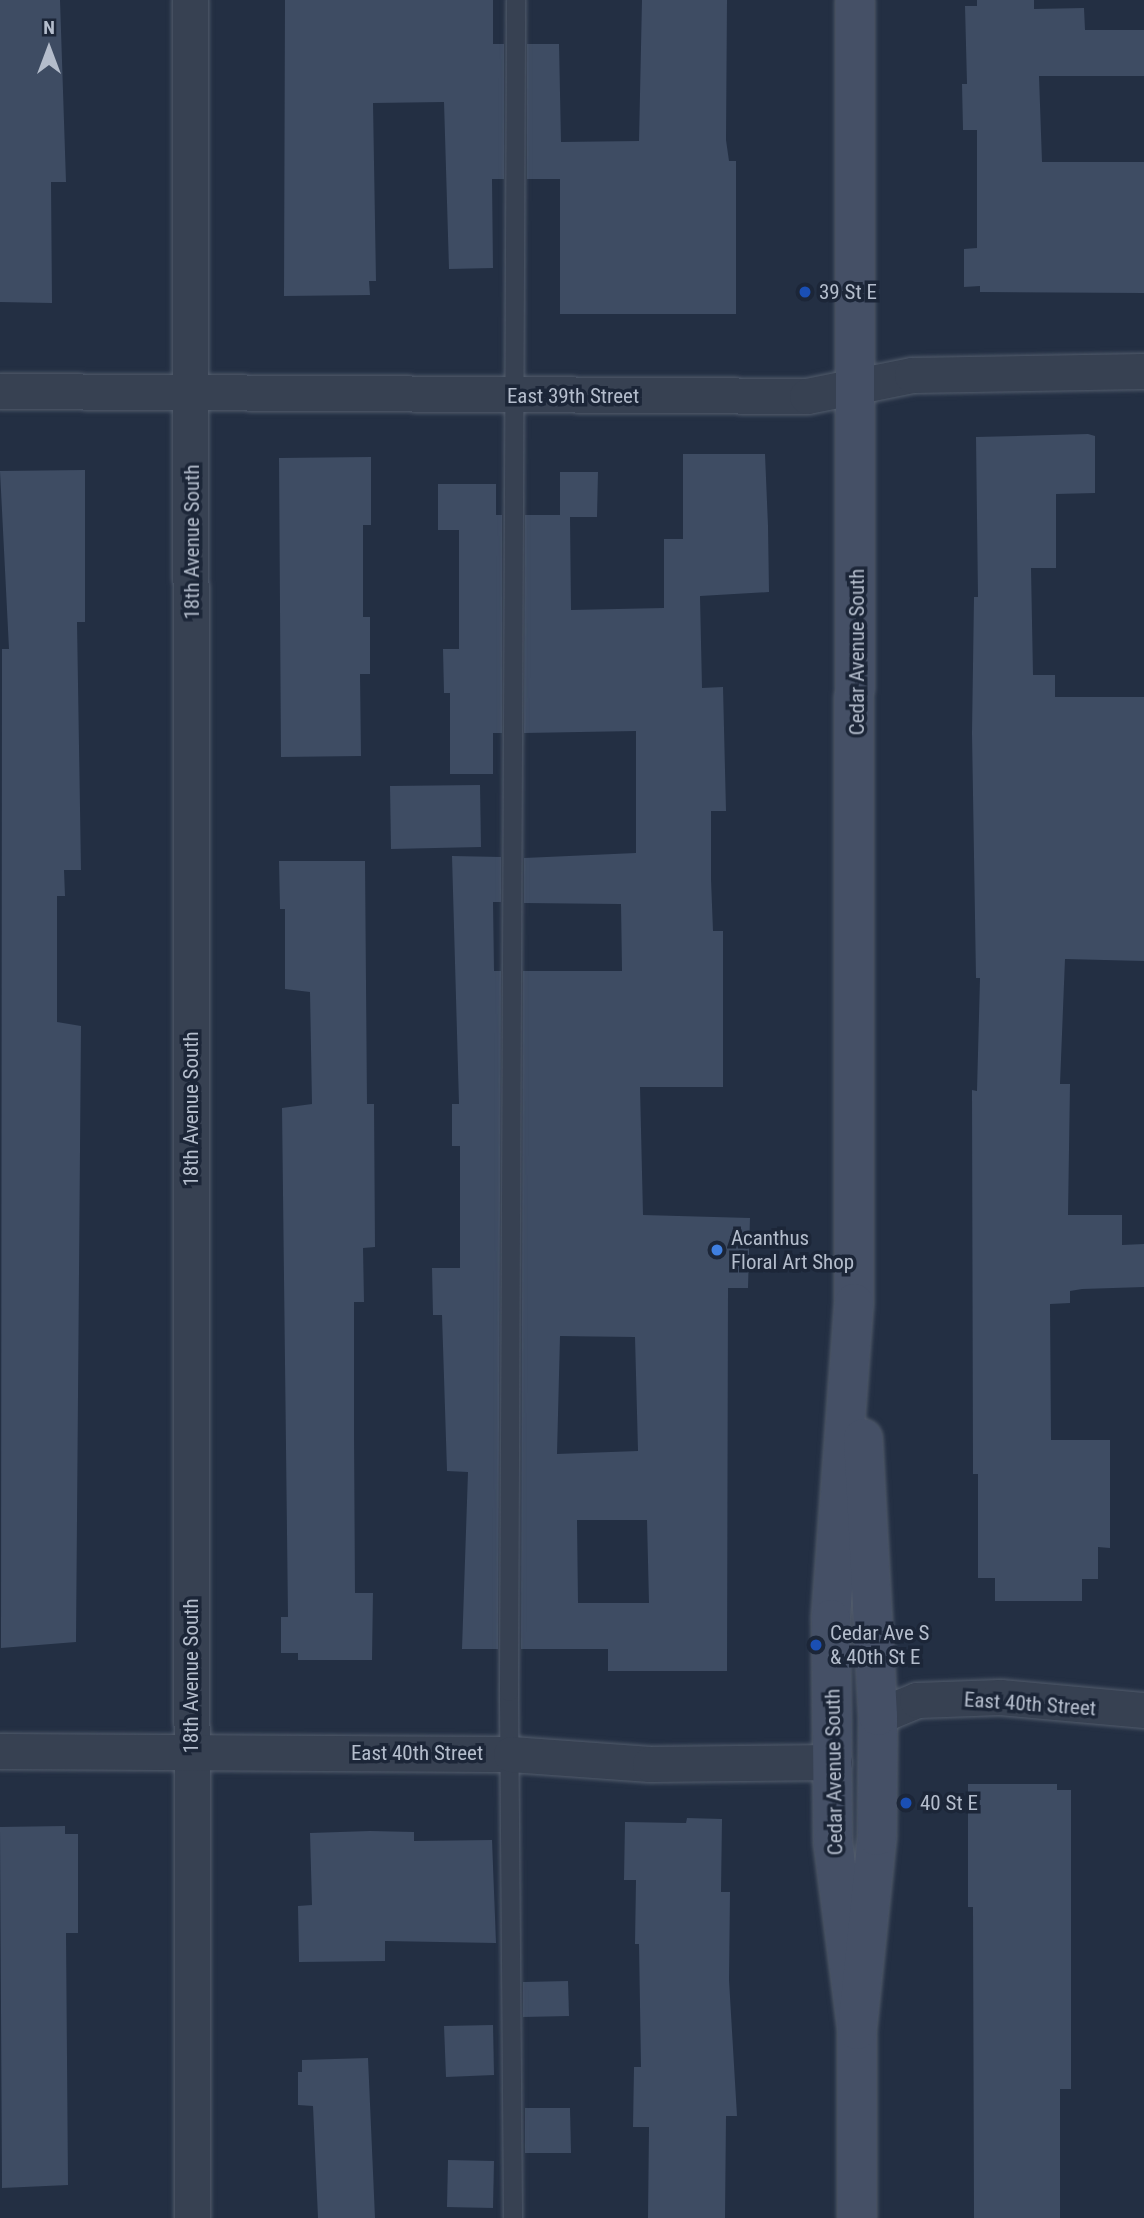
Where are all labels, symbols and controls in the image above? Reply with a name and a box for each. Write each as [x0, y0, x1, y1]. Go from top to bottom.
north arrow [14, 14, 84, 84]
text: N [43, 16, 55, 39]
place label: 39 St E [819, 279, 877, 305]
marker: 39 St E [797, 284, 813, 300]
street label: East 39th Street [507, 383, 639, 409]
street label: 18th Avenue South [179, 464, 205, 620]
street label: Cedar Avenue South [844, 569, 870, 735]
street label: 18th Avenue South [178, 1031, 204, 1187]
place label: Acanthus Floral Art Shop [731, 1225, 854, 1275]
marker: Acanthus Floral Art Shop [709, 1242, 725, 1258]
street label: 18th Avenue South [178, 1598, 204, 1754]
place label: Cedar Ave S & 40th St E [830, 1620, 929, 1670]
marker: Cedar Ave S & 40th St E [808, 1637, 824, 1653]
street label: East 40th Street [963, 1687, 1097, 1721]
street label: Cedar Avenue South [820, 1688, 848, 1856]
street label: East 40th Street [351, 1740, 483, 1766]
place label: 40 St E [920, 1790, 978, 1816]
marker: 40 St E [898, 1795, 914, 1811]

